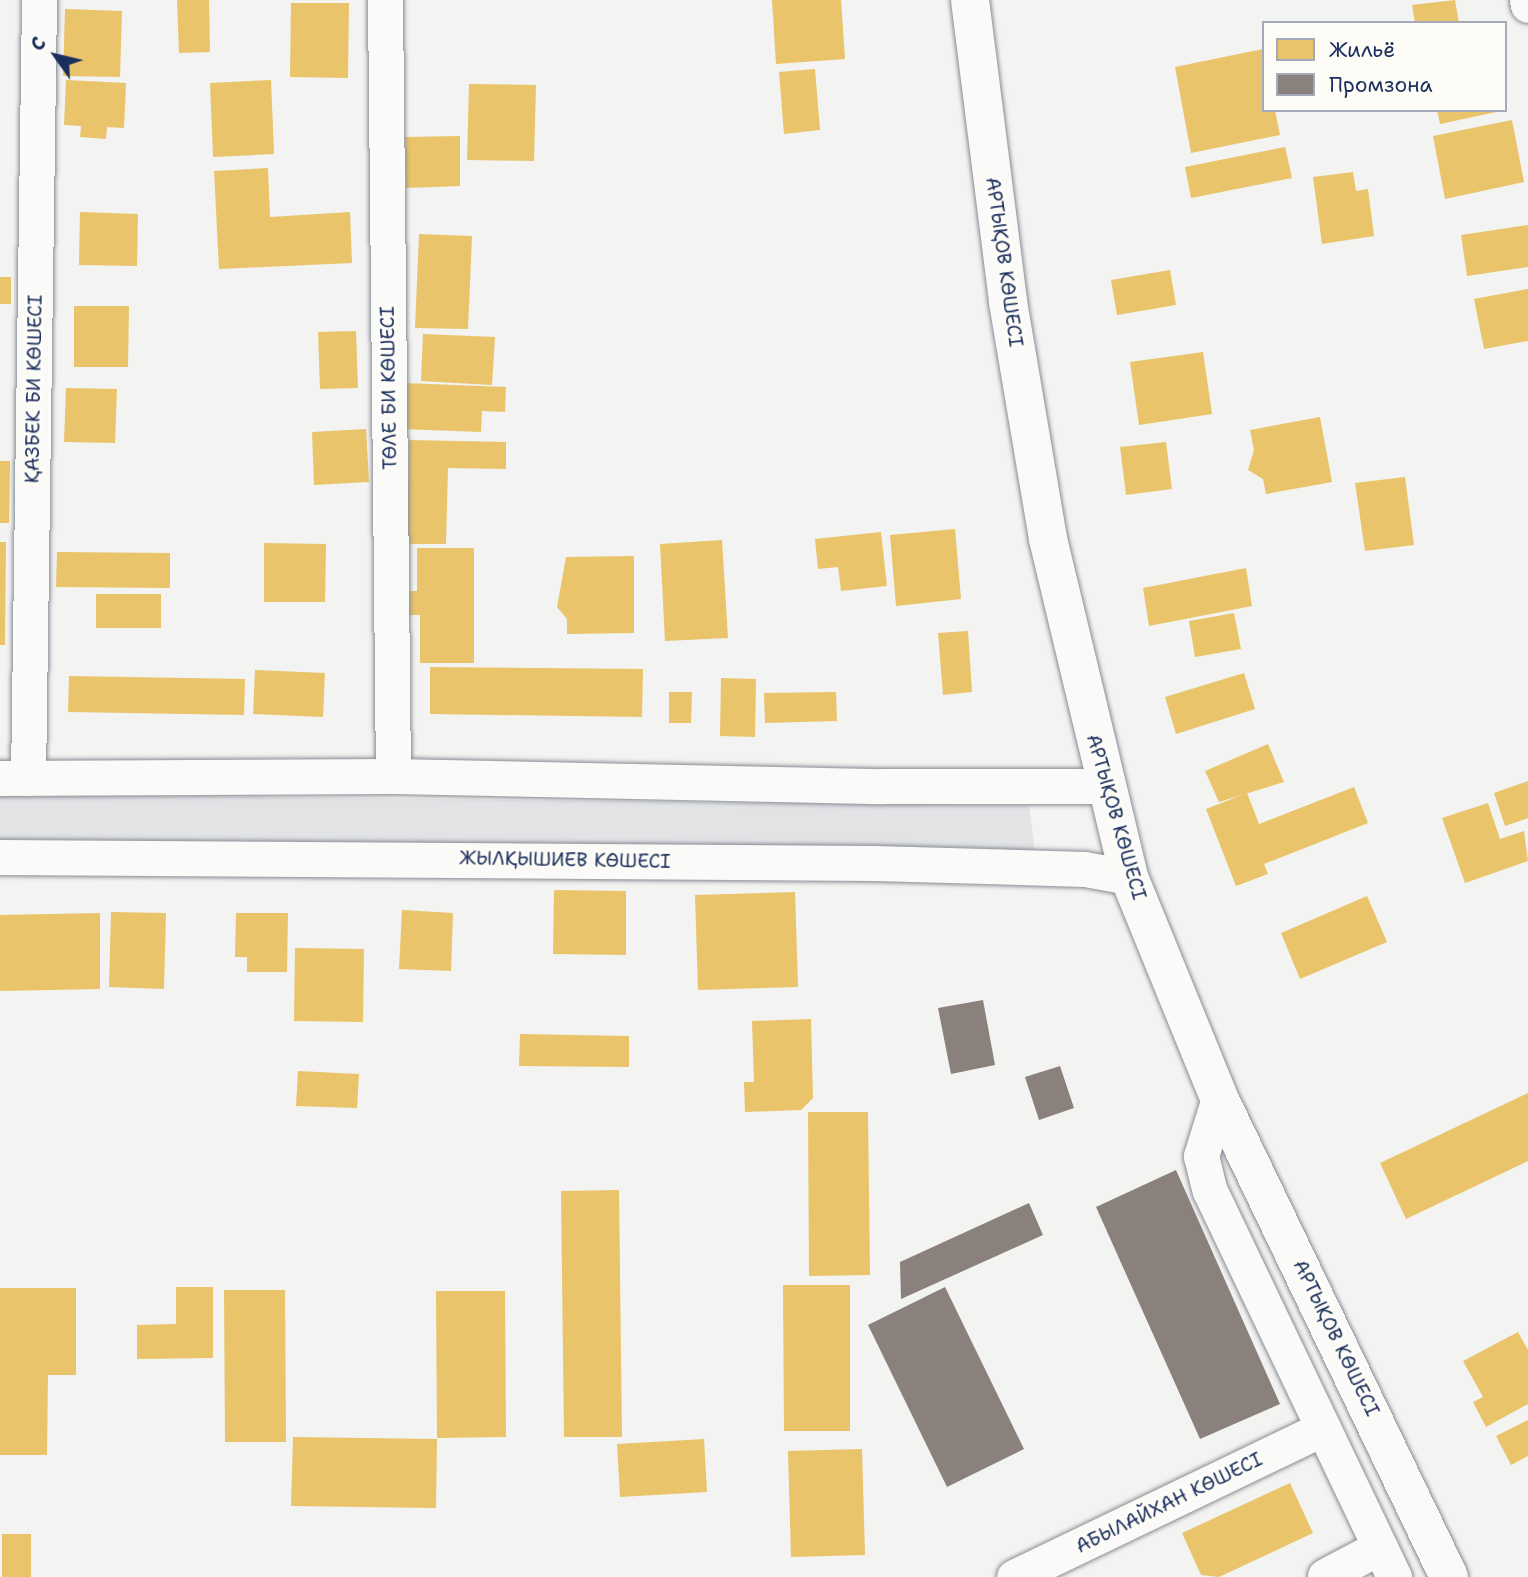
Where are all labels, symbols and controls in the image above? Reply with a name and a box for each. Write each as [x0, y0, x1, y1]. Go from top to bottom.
north arrow [21, 21, 91, 91]
legend [1262, 21, 1507, 112]
text: С [25, 32, 52, 56]
text: Жильё [1329, 36, 1395, 64]
text: Промзона [1329, 71, 1432, 99]
street label: АРТЫҚОВ КӨШЕСІ [981, 176, 1027, 348]
street label: ҚАЗБЕК БИ КӨШЕСІ [21, 294, 47, 484]
street label: ТӨЛЕ БИ КӨШЕСІ [376, 306, 402, 470]
street label: АРТЫҚОВ КӨШЕСІ [1081, 732, 1151, 902]
street label: ЖЫЛҚЫШИЕВ КӨШЕСІ [459, 847, 671, 873]
street label: АРТЫҚОВ КӨШЕСІ [1288, 1256, 1384, 1420]
street label: АБЫЛАЙХАН КӨШЕСІ [1072, 1448, 1266, 1558]

